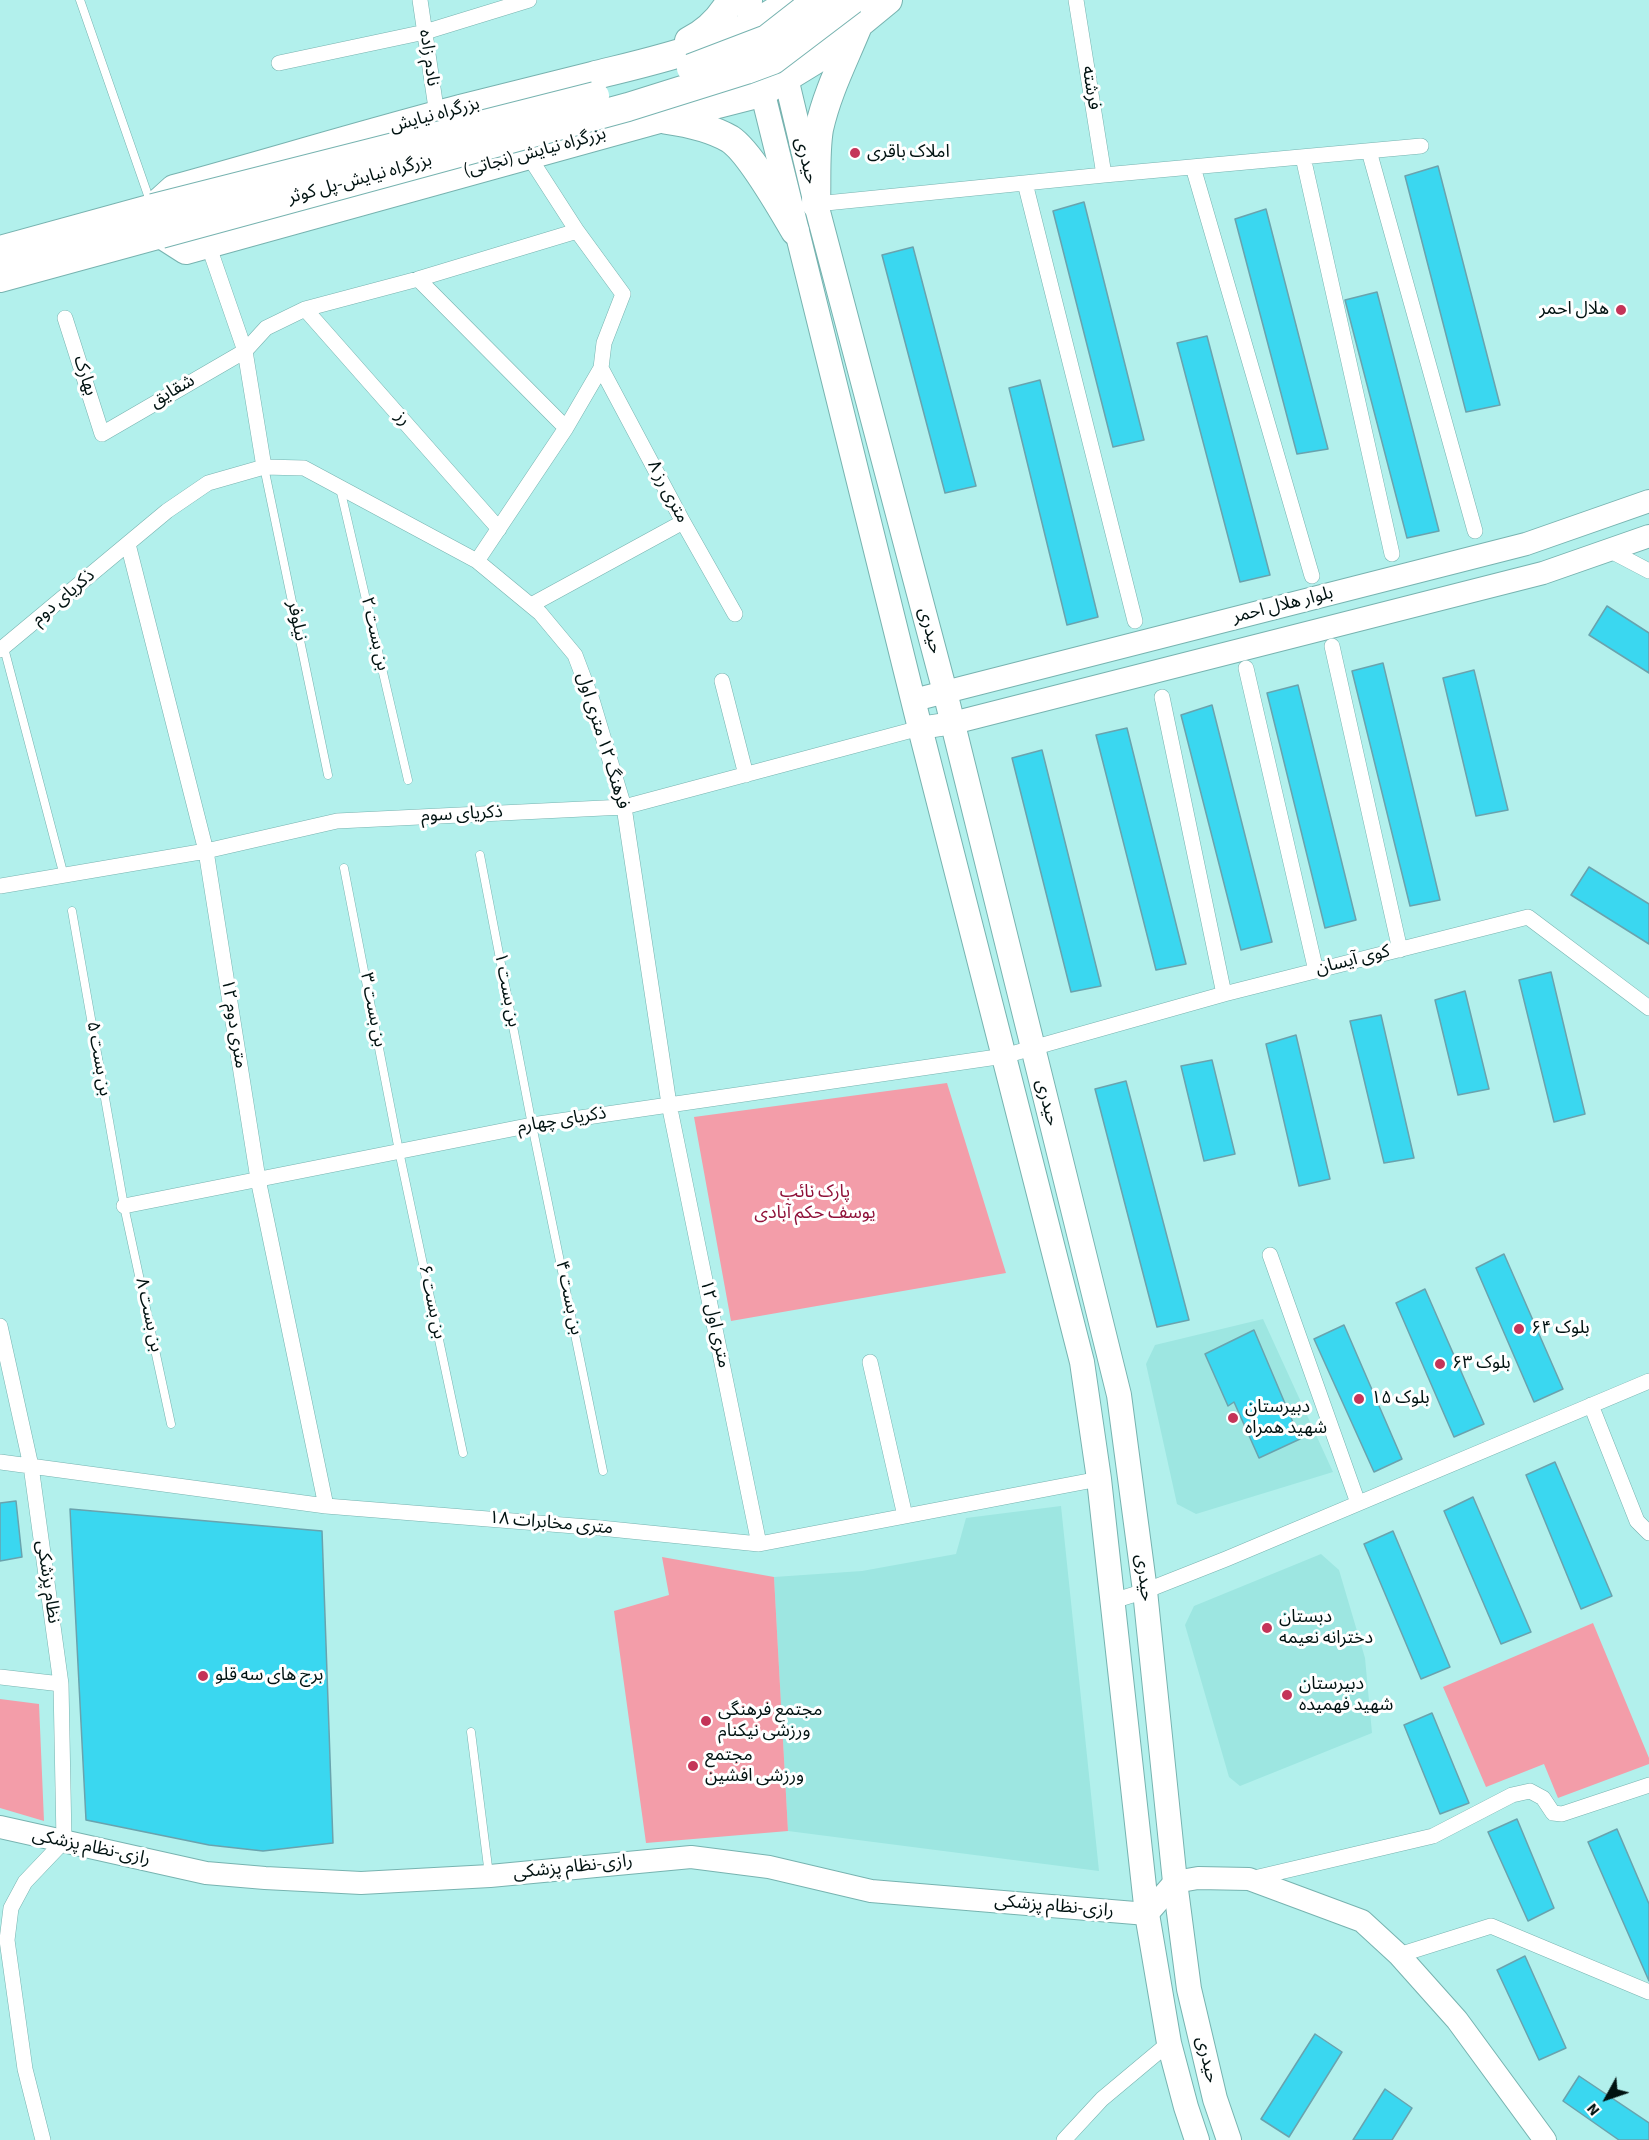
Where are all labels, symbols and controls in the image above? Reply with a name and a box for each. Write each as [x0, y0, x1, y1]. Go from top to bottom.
street label: نادم زاده [413, 28, 443, 88]
street label: فرشته [1076, 64, 1104, 112]
street label: بزرگراه نیایش [388, 94, 482, 138]
street label: بزرگراه نیایش (نجاتی) [461, 124, 609, 182]
street label: حیدری [789, 135, 821, 187]
place label: املاک باقری [867, 142, 950, 164]
marker: املاک باقری [848, 146, 862, 160]
street label: بزرگراه نیایش-پل کوثر [286, 150, 434, 210]
place label: هلال احمر [1539, 299, 1609, 321]
marker: هلال احمر [1614, 303, 1628, 317]
street label: بهارک [67, 353, 101, 399]
street label: شقایق [147, 371, 199, 413]
street label: رز [390, 407, 414, 431]
street label: ۸ متری رز [642, 457, 692, 527]
street label: ذکریای دوم [28, 565, 100, 631]
street label: بلوار هلال احمر [1230, 583, 1336, 629]
street label: بن بست ۲ [355, 595, 393, 673]
street label: نیلوفر [281, 599, 311, 643]
street label: حیدری [912, 605, 946, 657]
street label: فرهنگ ۱۲ متری اول [571, 670, 633, 812]
street label: ذکریای سوم [421, 802, 503, 828]
street label: کوی آیسان [1314, 941, 1392, 981]
street label: بن بست ۱ [488, 951, 524, 1029]
street label: بن بست ۳ [354, 971, 390, 1049]
street label: ۱۲ متری دوم [215, 978, 251, 1070]
street label: بن بست ۵ [81, 1020, 115, 1098]
street label: حیدری [1030, 1077, 1062, 1129]
street label: ذکریای چهارم [516, 1103, 608, 1139]
park label: پارک نائب یوسف حکم آبادی [754, 1182, 876, 1224]
street label: بن بست ۴ [550, 1259, 586, 1337]
street label: بن بست ۶ [413, 1263, 449, 1341]
street label: بن بست ۸ [130, 1276, 166, 1354]
street label: ۱۲ متری اول [694, 1278, 734, 1370]
place label: بلوک ۶۴ [1531, 1318, 1590, 1340]
marker: بلوک ۶۴ [1512, 1322, 1526, 1336]
place label: بلوک ۶۳ [1452, 1353, 1511, 1375]
marker: بلوک ۶۳ [1433, 1357, 1447, 1371]
place label: بلوک ۱۵ [1371, 1388, 1430, 1410]
marker: بلوک ۱۵ [1352, 1392, 1366, 1406]
place label: دبیرستان شهید همراه [1245, 1397, 1327, 1440]
marker: دبیرستان شهید همراه [1226, 1411, 1240, 1425]
street label: ۱۸ متری مخابرات [488, 1508, 614, 1540]
street label: نظام پزشکی [30, 1539, 64, 1625]
street label: حیدری [1129, 1553, 1157, 1603]
place label: دبستان دخترانه نعیمه [1279, 1607, 1373, 1650]
marker: دبستان دخترانه نعیمه [1260, 1621, 1274, 1635]
place label: برج های سه قلو [215, 1665, 323, 1687]
marker: برج های سه قلو [196, 1669, 210, 1683]
place label: دبیرستان شهید فهمیده [1299, 1674, 1393, 1716]
marker: دبیرستان شهید فهمیده [1280, 1688, 1294, 1702]
place label: مجتمع فرهنگی ورزشی نیکنام [718, 1700, 823, 1742]
marker: مجتمع فرهنگی ورزشی نیکنام [699, 1714, 713, 1728]
place label: مجتمع ورزشی افشین [705, 1745, 804, 1788]
marker: مجتمع ورزشی افشین [686, 1759, 700, 1773]
street label: رازی-نظام پزشکی [30, 1825, 152, 1871]
street label: رازی-نظام پزشکی [512, 1851, 634, 1885]
street label: رازی-نظام پزشکی [993, 1891, 1115, 1923]
street label: حیدری [1190, 2035, 1222, 2085]
north arrow [1577, 2068, 1637, 2128]
text: N [1581, 2098, 1605, 2121]

